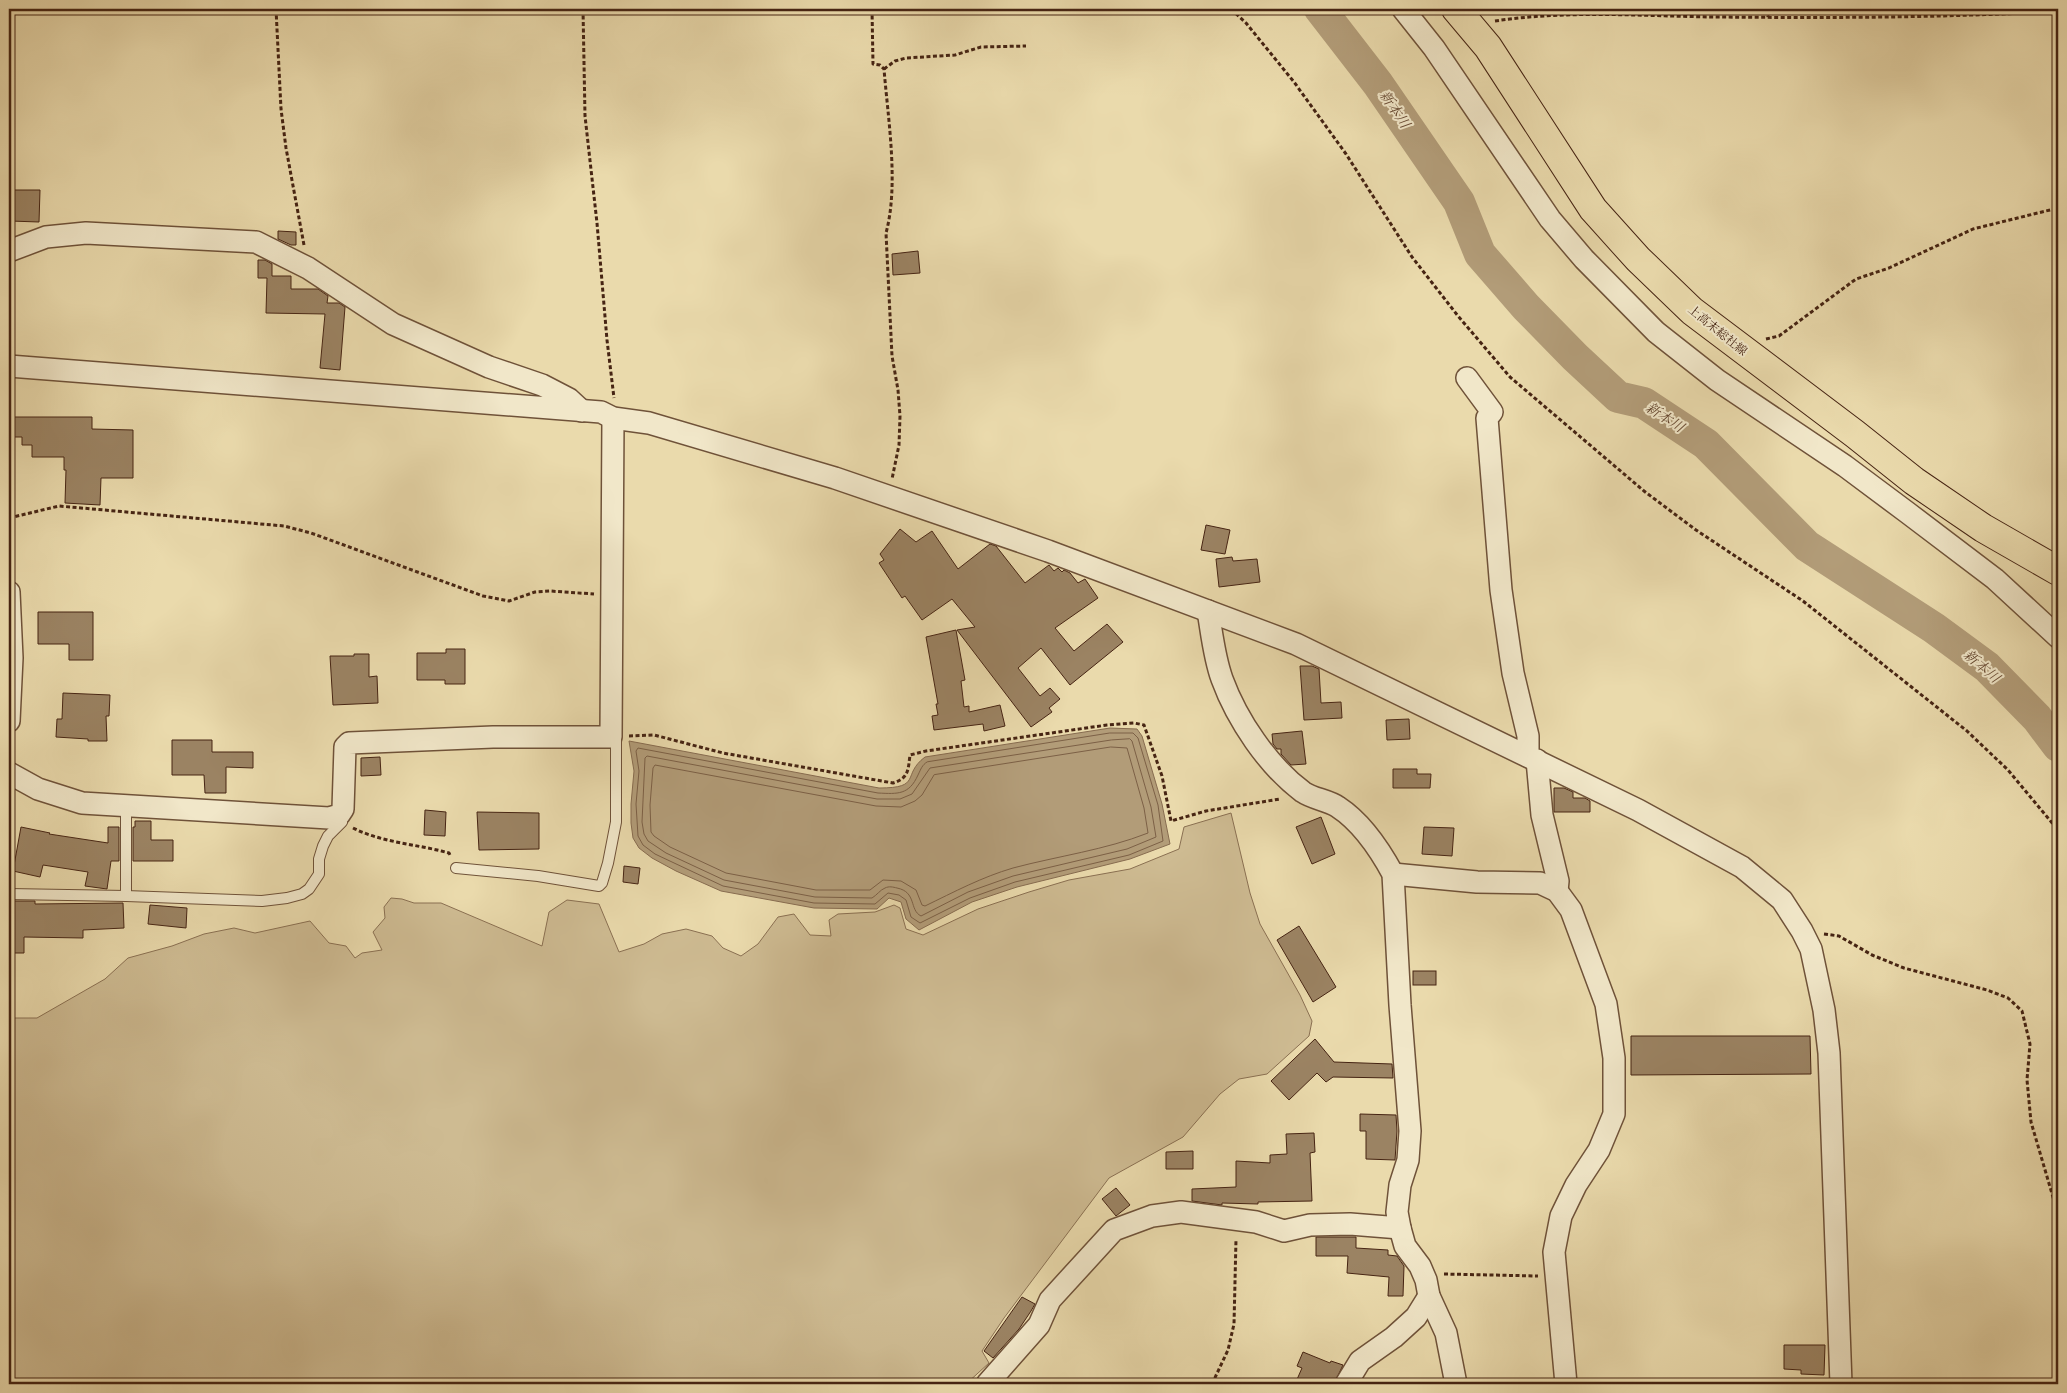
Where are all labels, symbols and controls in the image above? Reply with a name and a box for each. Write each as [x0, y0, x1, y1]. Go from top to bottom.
water label: 新本川 [1376, 87, 1415, 133]
street label: 上高末総社線 [1685, 302, 1751, 358]
water label: 新本川 [1642, 398, 1689, 437]
water label: 新本川 [1960, 645, 2005, 688]

